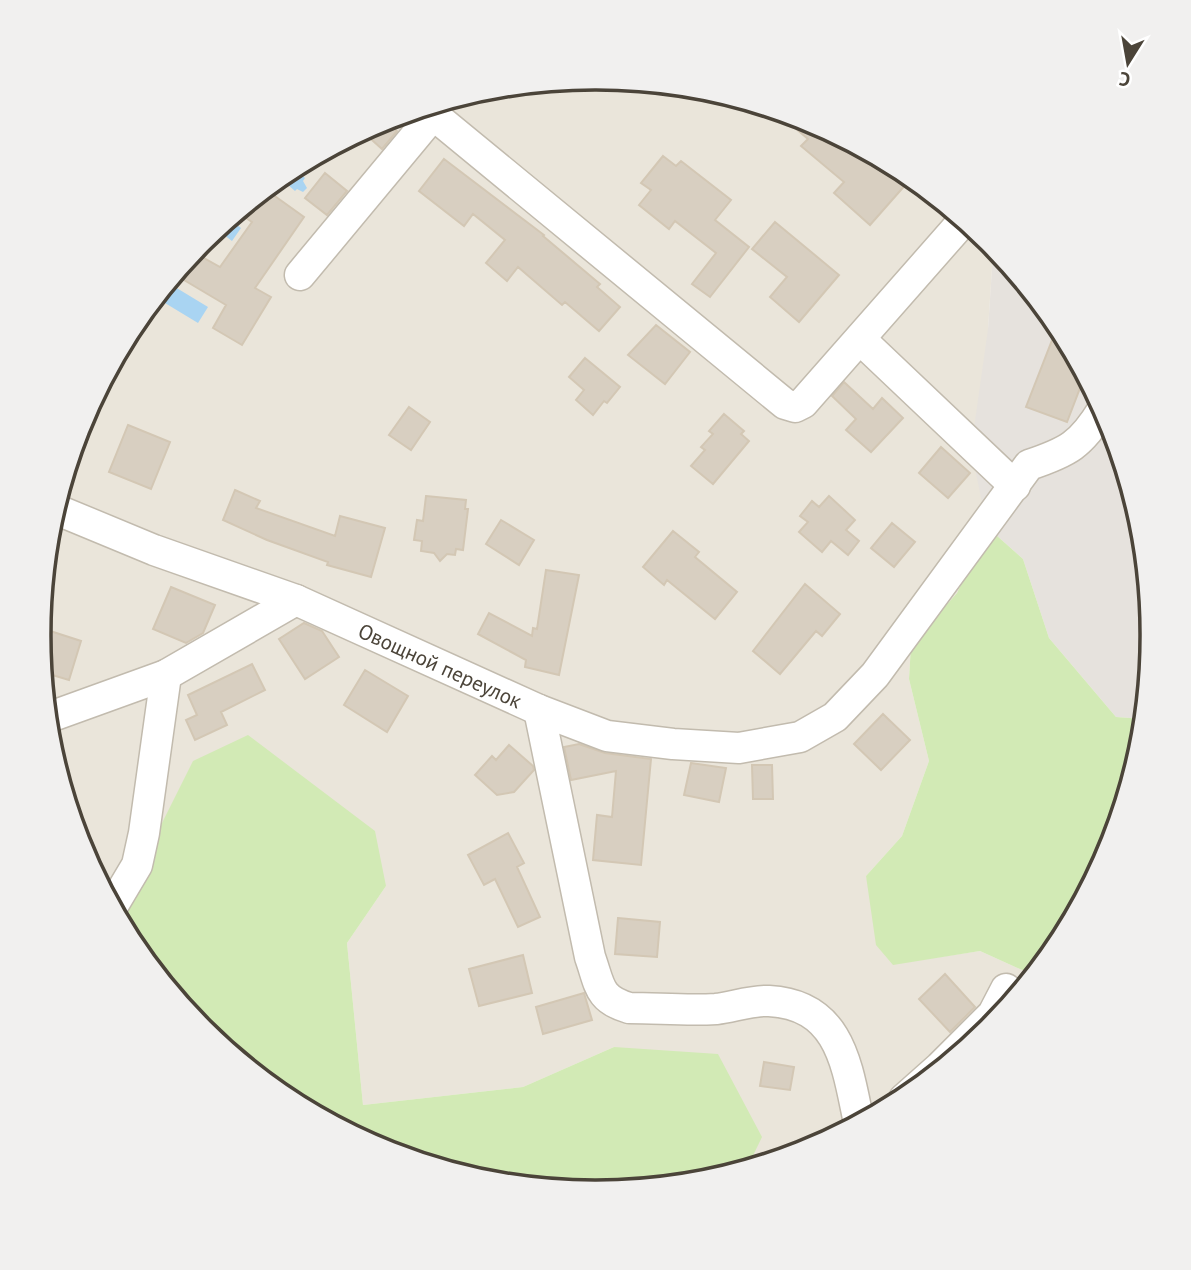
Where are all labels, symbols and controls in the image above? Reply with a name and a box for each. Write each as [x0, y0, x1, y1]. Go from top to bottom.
north arrow [1093, 28, 1163, 98]
text: С [1117, 67, 1132, 92]
street label: Овощной переулок [354, 617, 526, 714]

